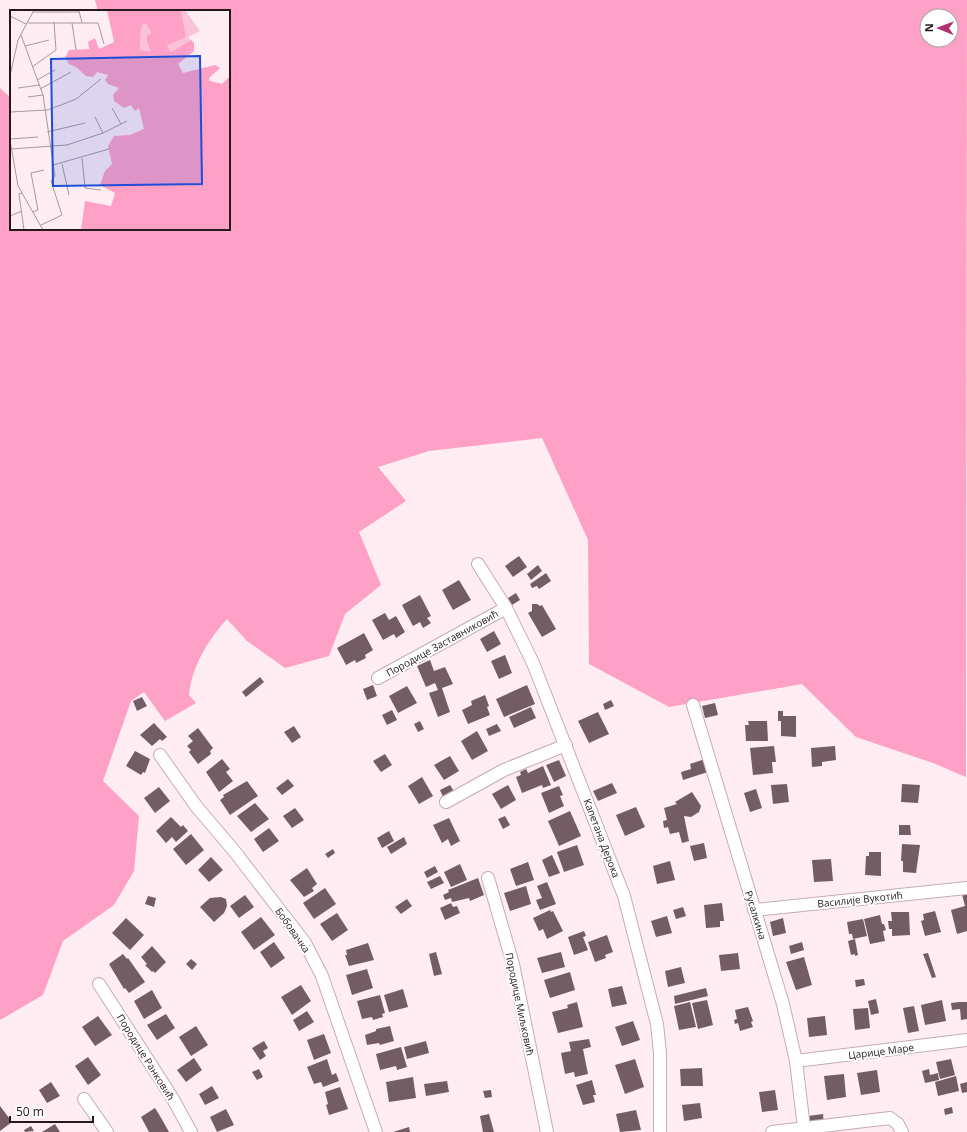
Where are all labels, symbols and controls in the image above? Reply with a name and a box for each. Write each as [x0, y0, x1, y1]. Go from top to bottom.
north arrow [919, 8, 959, 48]
inset map [10, 10, 230, 230]
text: N [921, 23, 936, 32]
street label: Породице Заставниковић [383, 606, 501, 680]
street label: Капетана Дерока [580, 796, 624, 880]
street label: Василије Вукотић [817, 888, 903, 910]
street label: Русалкина [742, 889, 770, 941]
street label: Бобовачка [272, 905, 314, 955]
street label: Породице Миљковић [502, 951, 538, 1057]
street label: Породице Ранковић [114, 1011, 178, 1103]
street label: Царице Маре [847, 1040, 915, 1062]
scale bar [10, 1098, 93, 1124]
text: 50 m [16, 1103, 44, 1120]

